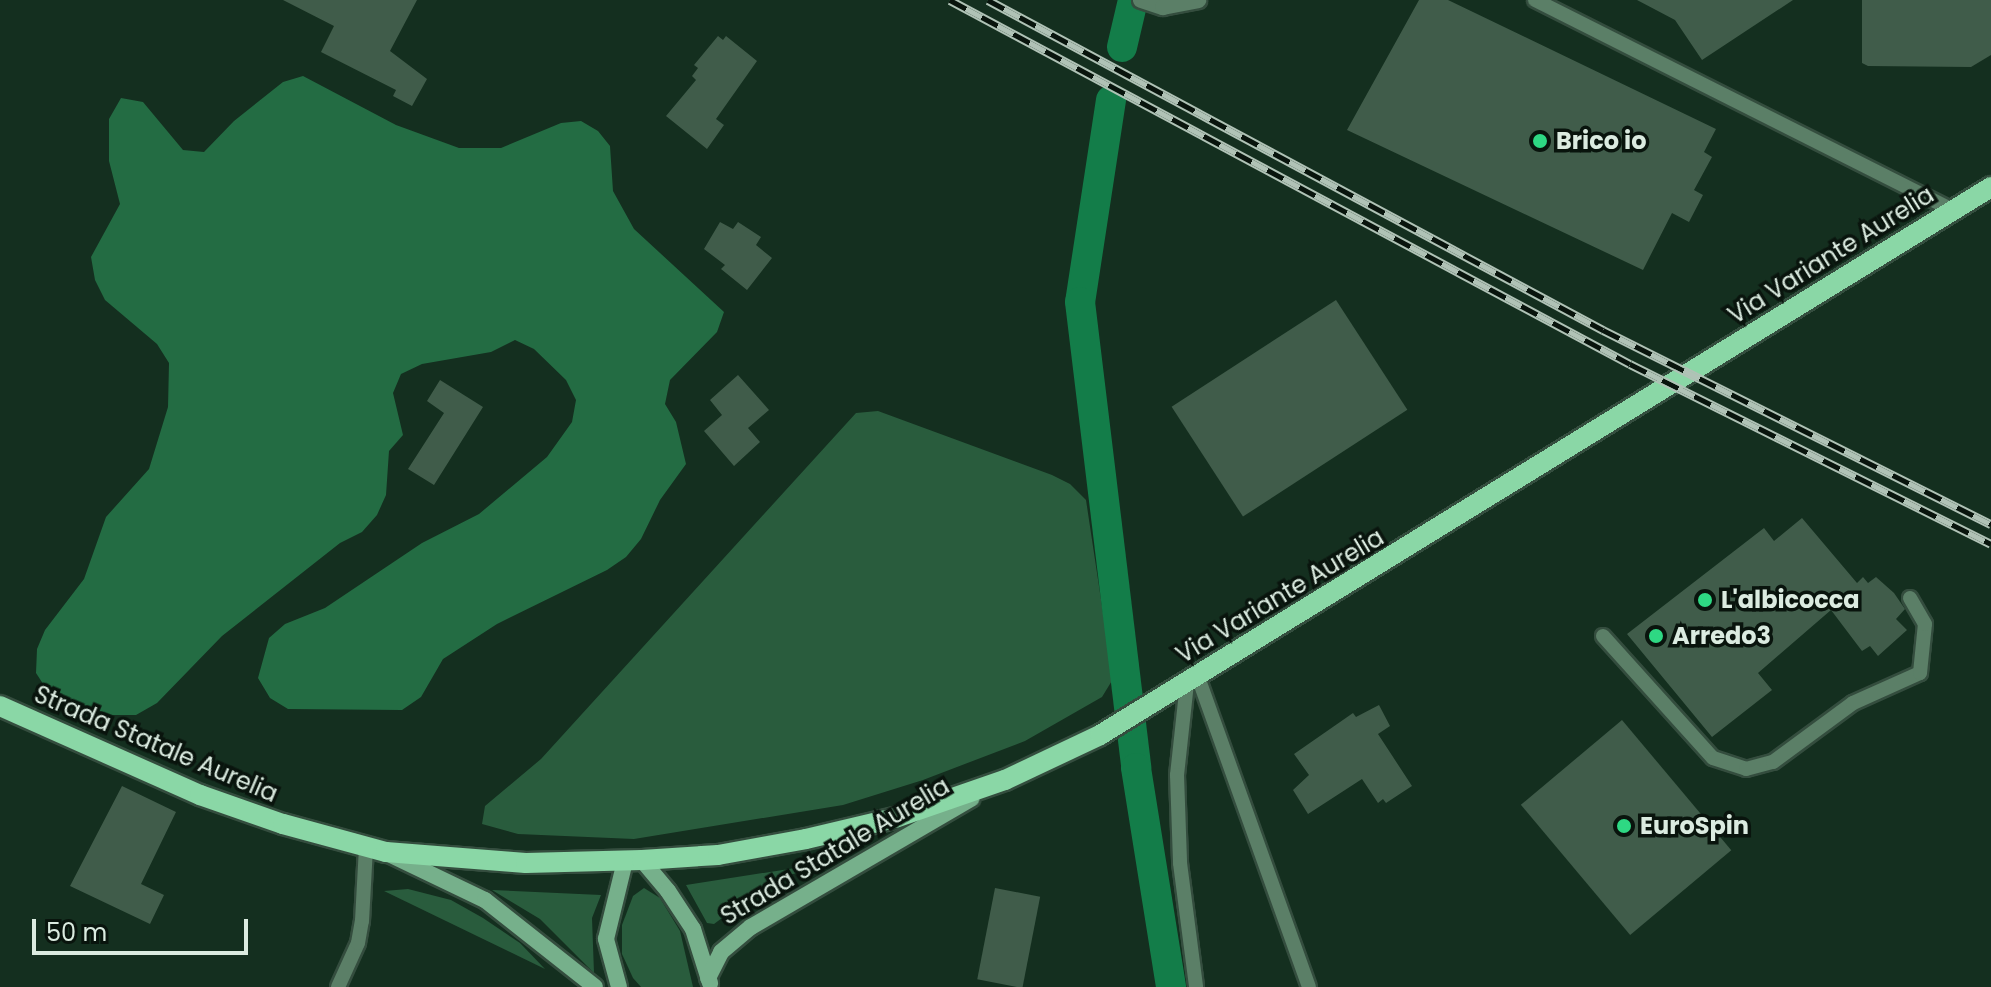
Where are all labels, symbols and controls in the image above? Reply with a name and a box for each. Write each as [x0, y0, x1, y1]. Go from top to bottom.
place label: Brico io [1556, 127, 1646, 155]
marker: Brico io [1531, 132, 1549, 150]
street label: Via Variante Aurelia [1723, 180, 1939, 330]
street label: Via Variante Aurelia [1171, 523, 1389, 669]
place label: L'albicocca [1721, 586, 1860, 614]
marker: L'albicocca [1696, 591, 1714, 609]
place label: Arredo3 [1672, 622, 1771, 650]
marker: Arredo3 [1647, 627, 1665, 645]
street label: Strada Statale Aurelia [30, 680, 282, 808]
street label: Strada Statale Aurelia [716, 771, 954, 931]
place label: EuroSpin [1640, 812, 1749, 840]
marker: EuroSpin [1615, 817, 1633, 835]
scale bar [36, 903, 252, 953]
text: 50 m [46, 916, 107, 949]

